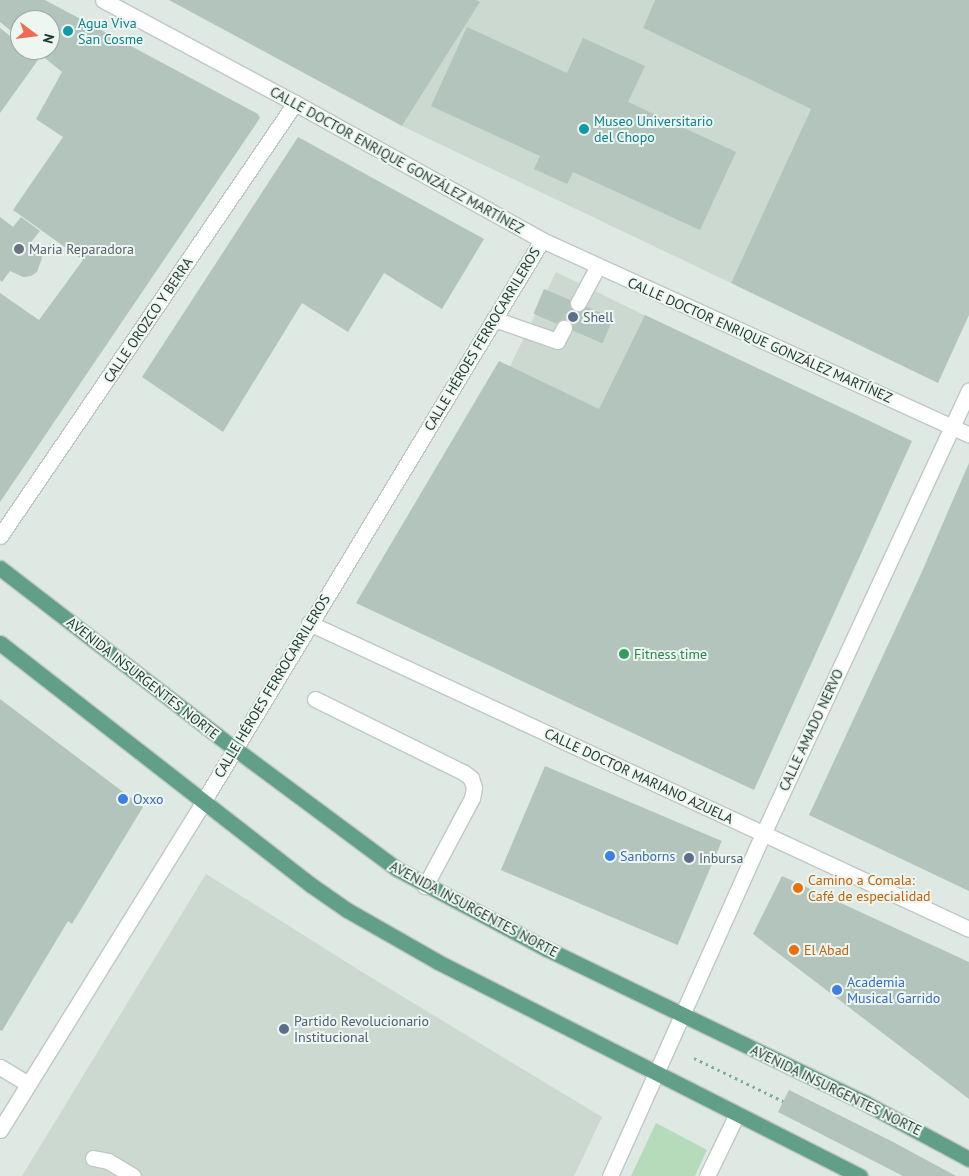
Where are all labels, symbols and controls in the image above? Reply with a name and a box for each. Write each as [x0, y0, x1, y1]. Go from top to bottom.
north arrow [10, 10, 60, 60]
place label: Agua Viva San Cosme [78, 15, 143, 48]
marker: Agua Viva San Cosme [62, 25, 74, 37]
text: N [39, 32, 58, 45]
street label: CALLE DOCTOR ENRIQUE GONZÁLEZ MARTÍNEZ [267, 83, 527, 237]
place label: Museo Universitario del Chopo [594, 113, 713, 146]
marker: Museo Universitario del Chopo [578, 123, 590, 135]
place label: Maria Reparadora [29, 241, 134, 257]
marker: Maria Reparadora [13, 243, 25, 255]
street label: CALLE HÉROES FERROCARRILEROS [421, 244, 543, 434]
street label: CALLE OROZCO Y BERRA [100, 254, 196, 386]
street label: CALLE DOCTOR ENRIQUE GONZÁLEZ MARTÍNEZ [625, 274, 895, 406]
place label: Shell [583, 309, 613, 325]
marker: Shell [567, 311, 579, 323]
street label: CALLE HÉROES FERROCARRILEROS [211, 591, 333, 781]
street label: AVENIDA INSURGENTES NORTE [63, 613, 223, 743]
place label: Fitness time [634, 646, 707, 662]
marker: Fitness time [618, 648, 630, 660]
street label: CALLE AMADO NERVO [775, 666, 847, 794]
street label: CALLE DOCTOR MARIANO AZUELA [542, 725, 736, 827]
place label: Oxxo [133, 791, 164, 807]
marker: Oxxo [117, 793, 129, 805]
place label: Sanborns [620, 848, 675, 864]
marker: Sanborns [604, 850, 616, 862]
place label: Inbursa [699, 850, 743, 866]
marker: Inbursa [683, 852, 695, 864]
street label: AVENIDA INSURGENTES NORTE [387, 857, 561, 961]
place label: Camino a Comala: Café de especialidad [808, 872, 931, 904]
marker: Camino a Comala: Café de especialidad [792, 882, 804, 894]
place label: El Abad [804, 942, 850, 958]
marker: El Abad [788, 944, 800, 956]
place label: Academia Musical Garrido [847, 974, 940, 1006]
marker: Academia Musical Garrido [831, 984, 843, 996]
place label: Partido Revolucionario Institucional [294, 1013, 429, 1046]
marker: Partido Revolucionario Institucional [278, 1023, 290, 1035]
street label: AVENIDA INSURGENTES NORTE [748, 1041, 924, 1139]

